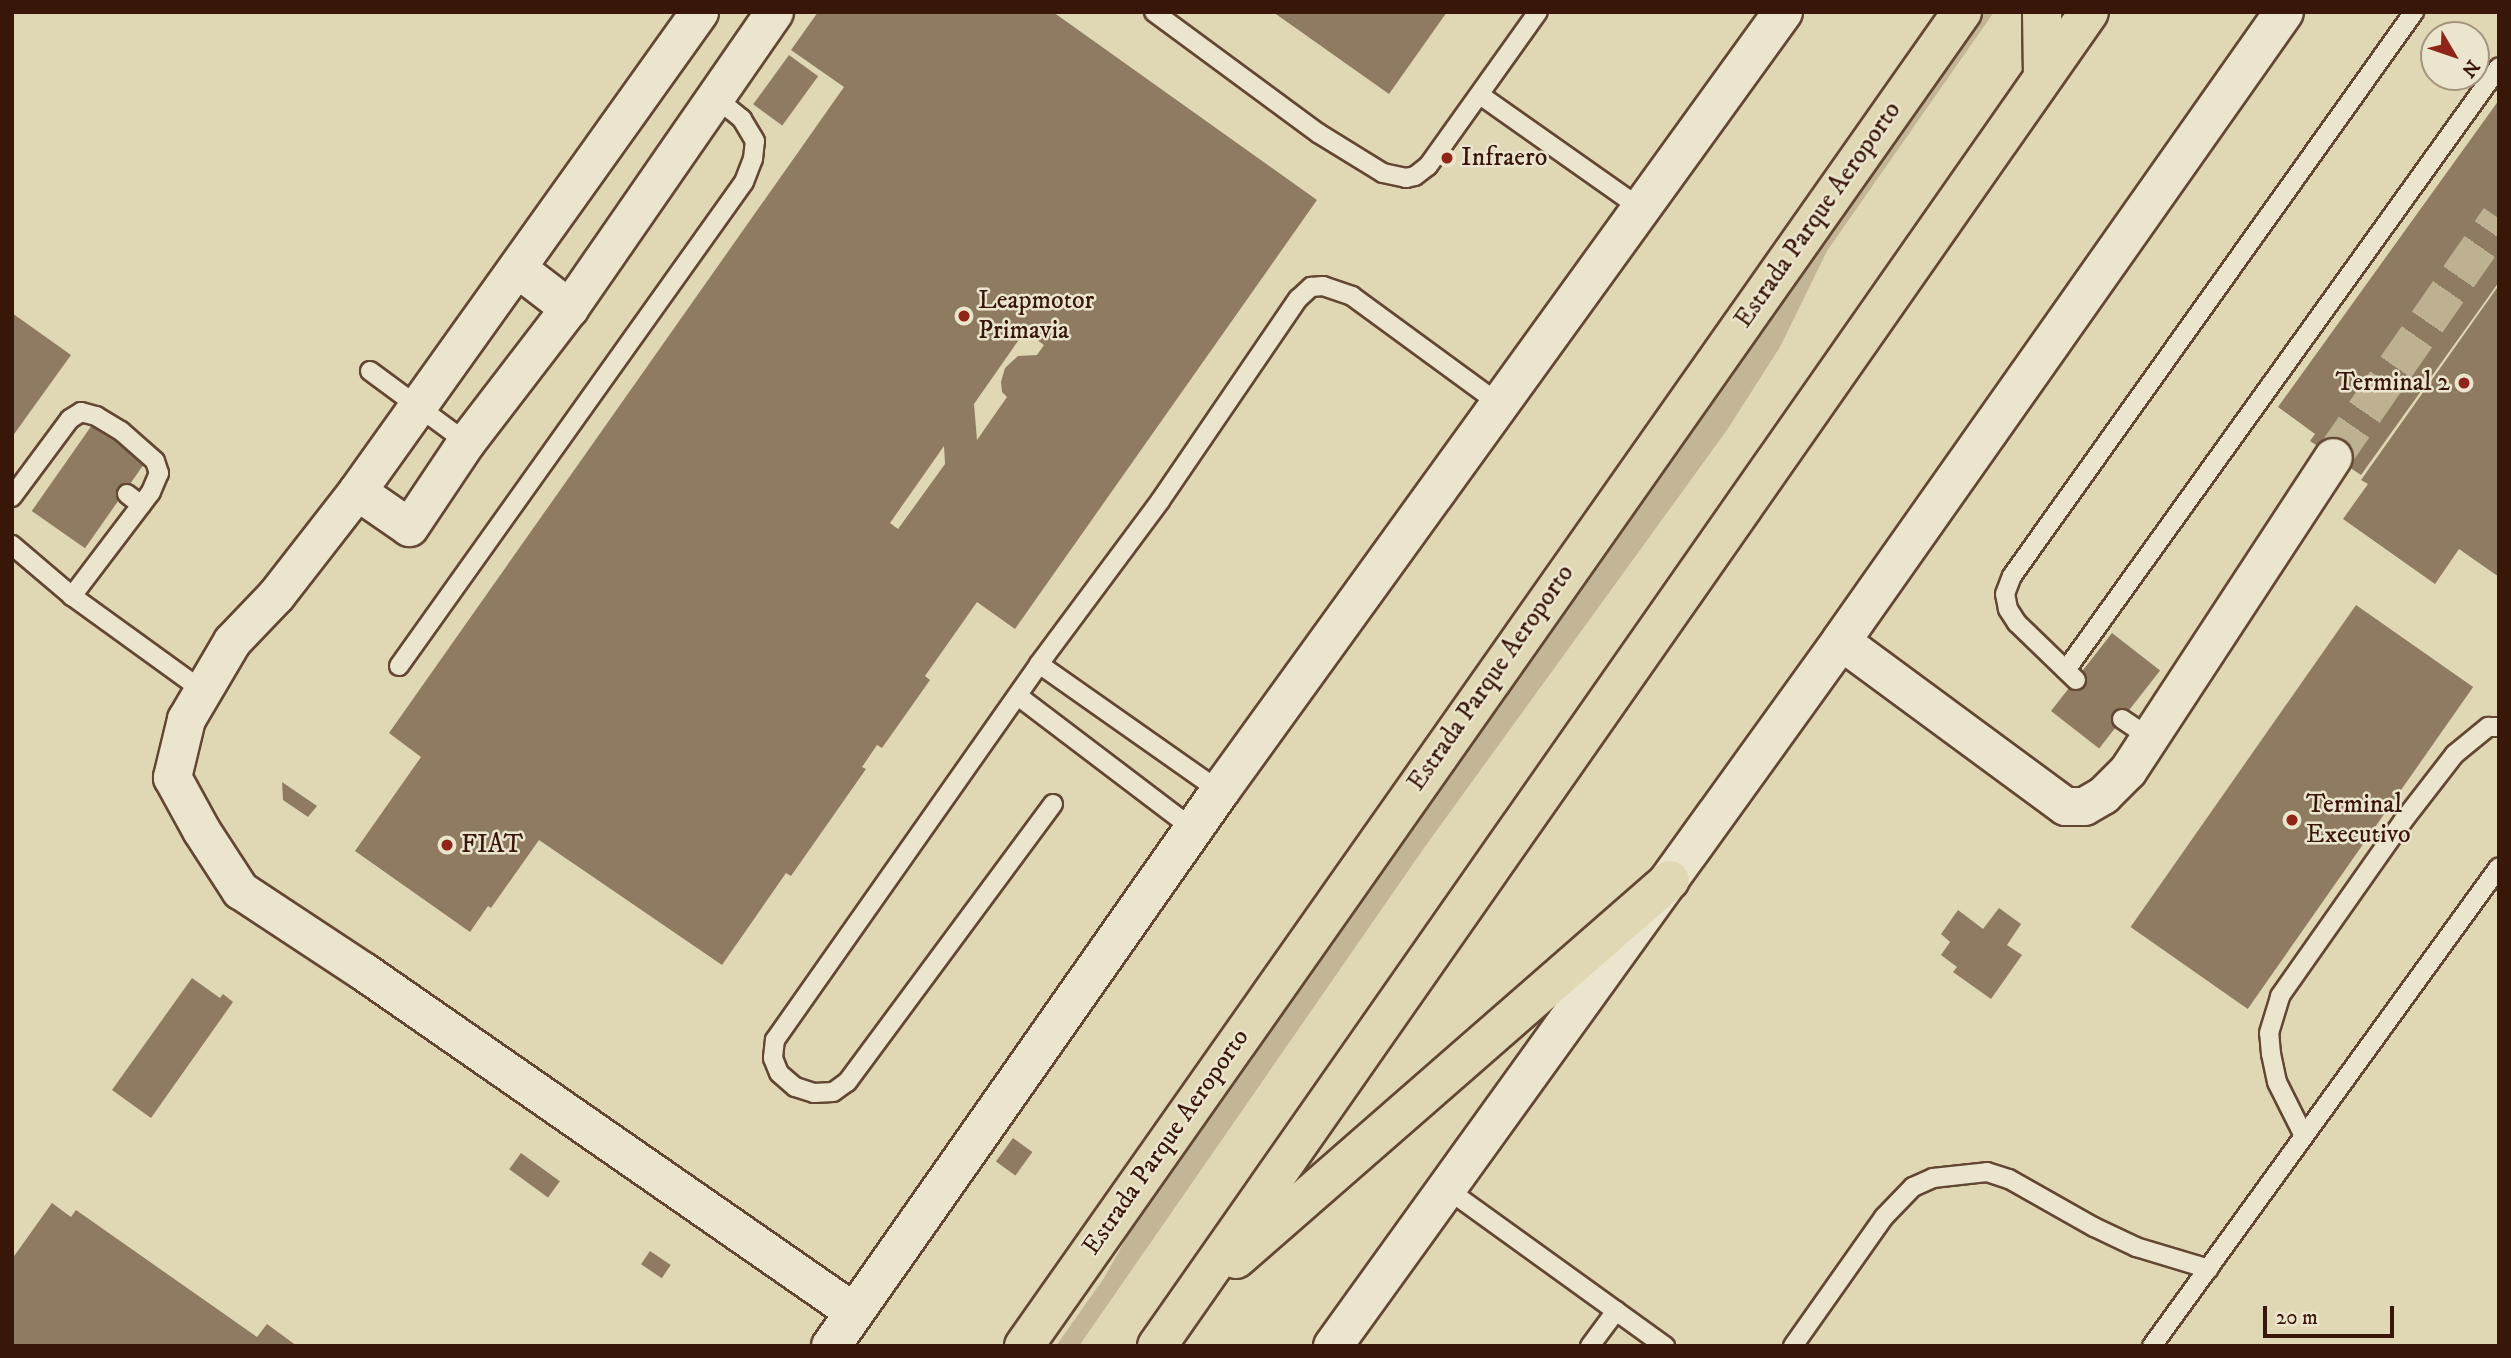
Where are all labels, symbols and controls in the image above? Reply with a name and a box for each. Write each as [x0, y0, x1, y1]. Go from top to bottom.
north arrow [2420, 21, 2490, 91]
text: N [2456, 55, 2484, 82]
street label: Estrada Parque Aeroporto [1728, 96, 1908, 334]
place label: Infraero [1461, 142, 1547, 174]
marker: Infraero [1439, 150, 1455, 166]
place label: Leapmotor Primavia [978, 285, 1094, 346]
marker: Leapmotor Primavia [956, 308, 972, 324]
place label: Terminal 2 [2335, 367, 2450, 399]
marker: Terminal 2 [2456, 375, 2472, 391]
street label: Estrada Parque Aeroporto [1401, 559, 1581, 797]
place label: Terminal Executivo [2306, 789, 2411, 850]
marker: Terminal Executivo [2284, 812, 2300, 828]
place label: FIAT [461, 829, 523, 861]
marker: FIAT [439, 837, 455, 853]
street label: Estrada Parque Aeroporto [1076, 1023, 1256, 1261]
scale bar [2266, 1292, 2397, 1336]
text: 20 m [2276, 1305, 2318, 1331]

